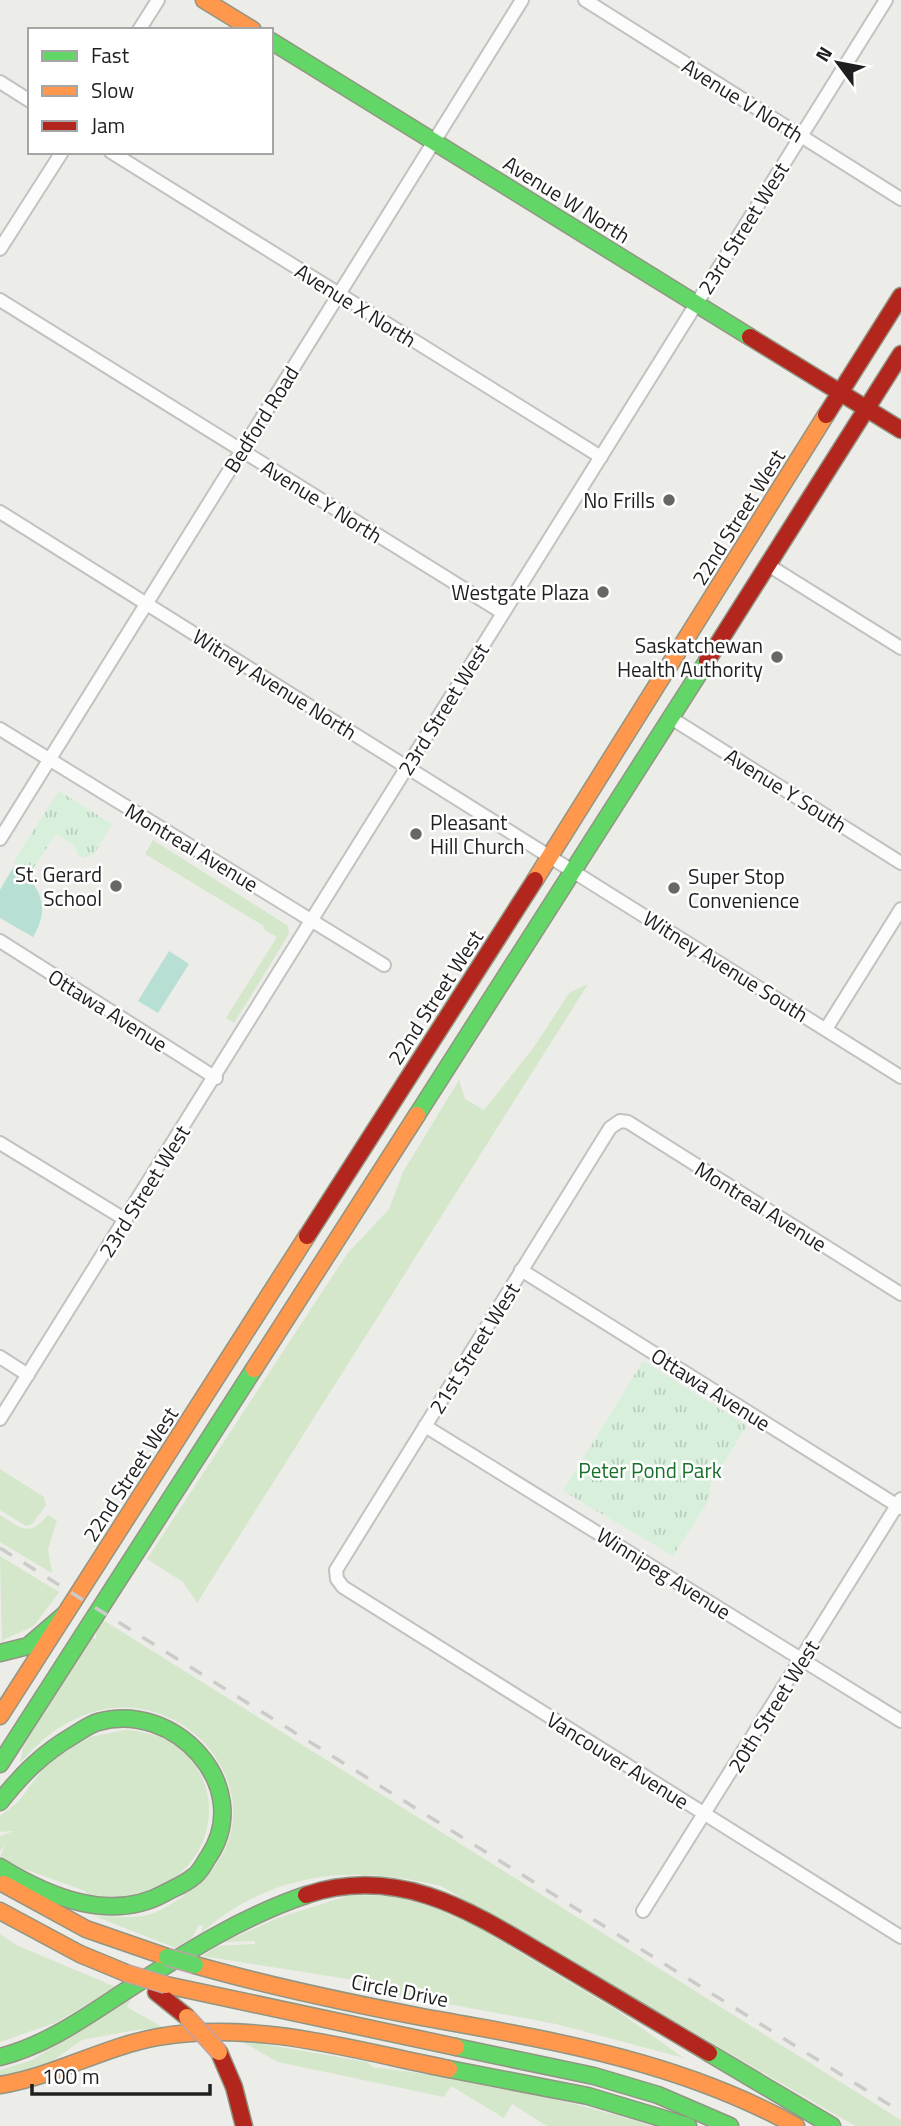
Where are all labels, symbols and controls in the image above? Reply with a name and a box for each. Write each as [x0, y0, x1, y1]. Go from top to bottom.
legend [28, 28, 273, 154]
north arrow [803, 28, 873, 98]
text: Fast [91, 39, 130, 71]
text: N [807, 40, 839, 67]
street label: Avenue V North [676, 50, 810, 150]
text: Slow [91, 74, 134, 106]
text: Jam [91, 109, 125, 141]
street label: Avenue W North [497, 147, 637, 251]
street label: 23rd Street West [689, 155, 797, 300]
street label: Avenue X North [289, 255, 423, 355]
street label: Bedford Road [215, 359, 307, 479]
street label: 22nd Street West [683, 442, 793, 591]
street label: Avenue Y North [255, 451, 389, 551]
place label: No Frills [583, 484, 655, 516]
marker: No Frills [661, 492, 677, 508]
place label: Westgate Plaza [451, 576, 589, 608]
marker: Westgate Plaza [595, 584, 611, 600]
street label: Witney Avenue North [187, 621, 363, 747]
place label: Saskatchewan Health Authority [617, 629, 763, 685]
street label: 23rd Street West [389, 636, 497, 781]
marker: Saskatchewan Health Authority [769, 649, 785, 665]
street label: Avenue Y South [719, 740, 853, 840]
street label: Montreal Avenue [119, 795, 265, 899]
place label: Pleasant Hill Church [430, 806, 524, 862]
marker: Pleasant Hill Church [408, 826, 424, 842]
place label: St. Gerard School [15, 858, 102, 914]
place label: Super Stop Convenience [688, 860, 799, 916]
marker: St. Gerard School [108, 878, 124, 894]
marker: Super Stop Convenience [666, 880, 682, 896]
street label: Witney Avenue South [637, 902, 815, 1030]
street label: 22nd Street West [379, 923, 491, 1071]
street label: Ottawa Avenue [42, 960, 174, 1060]
street label: 23rd Street West [90, 1118, 198, 1263]
street label: Montreal Avenue [689, 1153, 833, 1259]
street label: 21st Street West [421, 1275, 528, 1420]
street label: Ottawa Avenue [645, 1339, 777, 1439]
street label: 22nd Street West [74, 1400, 186, 1548]
park label: Peter Pond Park [578, 1454, 722, 1486]
street label: Winnipeg Avenue [591, 1519, 737, 1627]
street label: 20th Street West [719, 1633, 827, 1779]
street label: Vancouver Avenue [540, 1703, 696, 1817]
street label: Circle Drive [349, 1965, 451, 2015]
scale bar [32, 2052, 210, 2096]
text: 100 m [42, 2060, 99, 2092]

